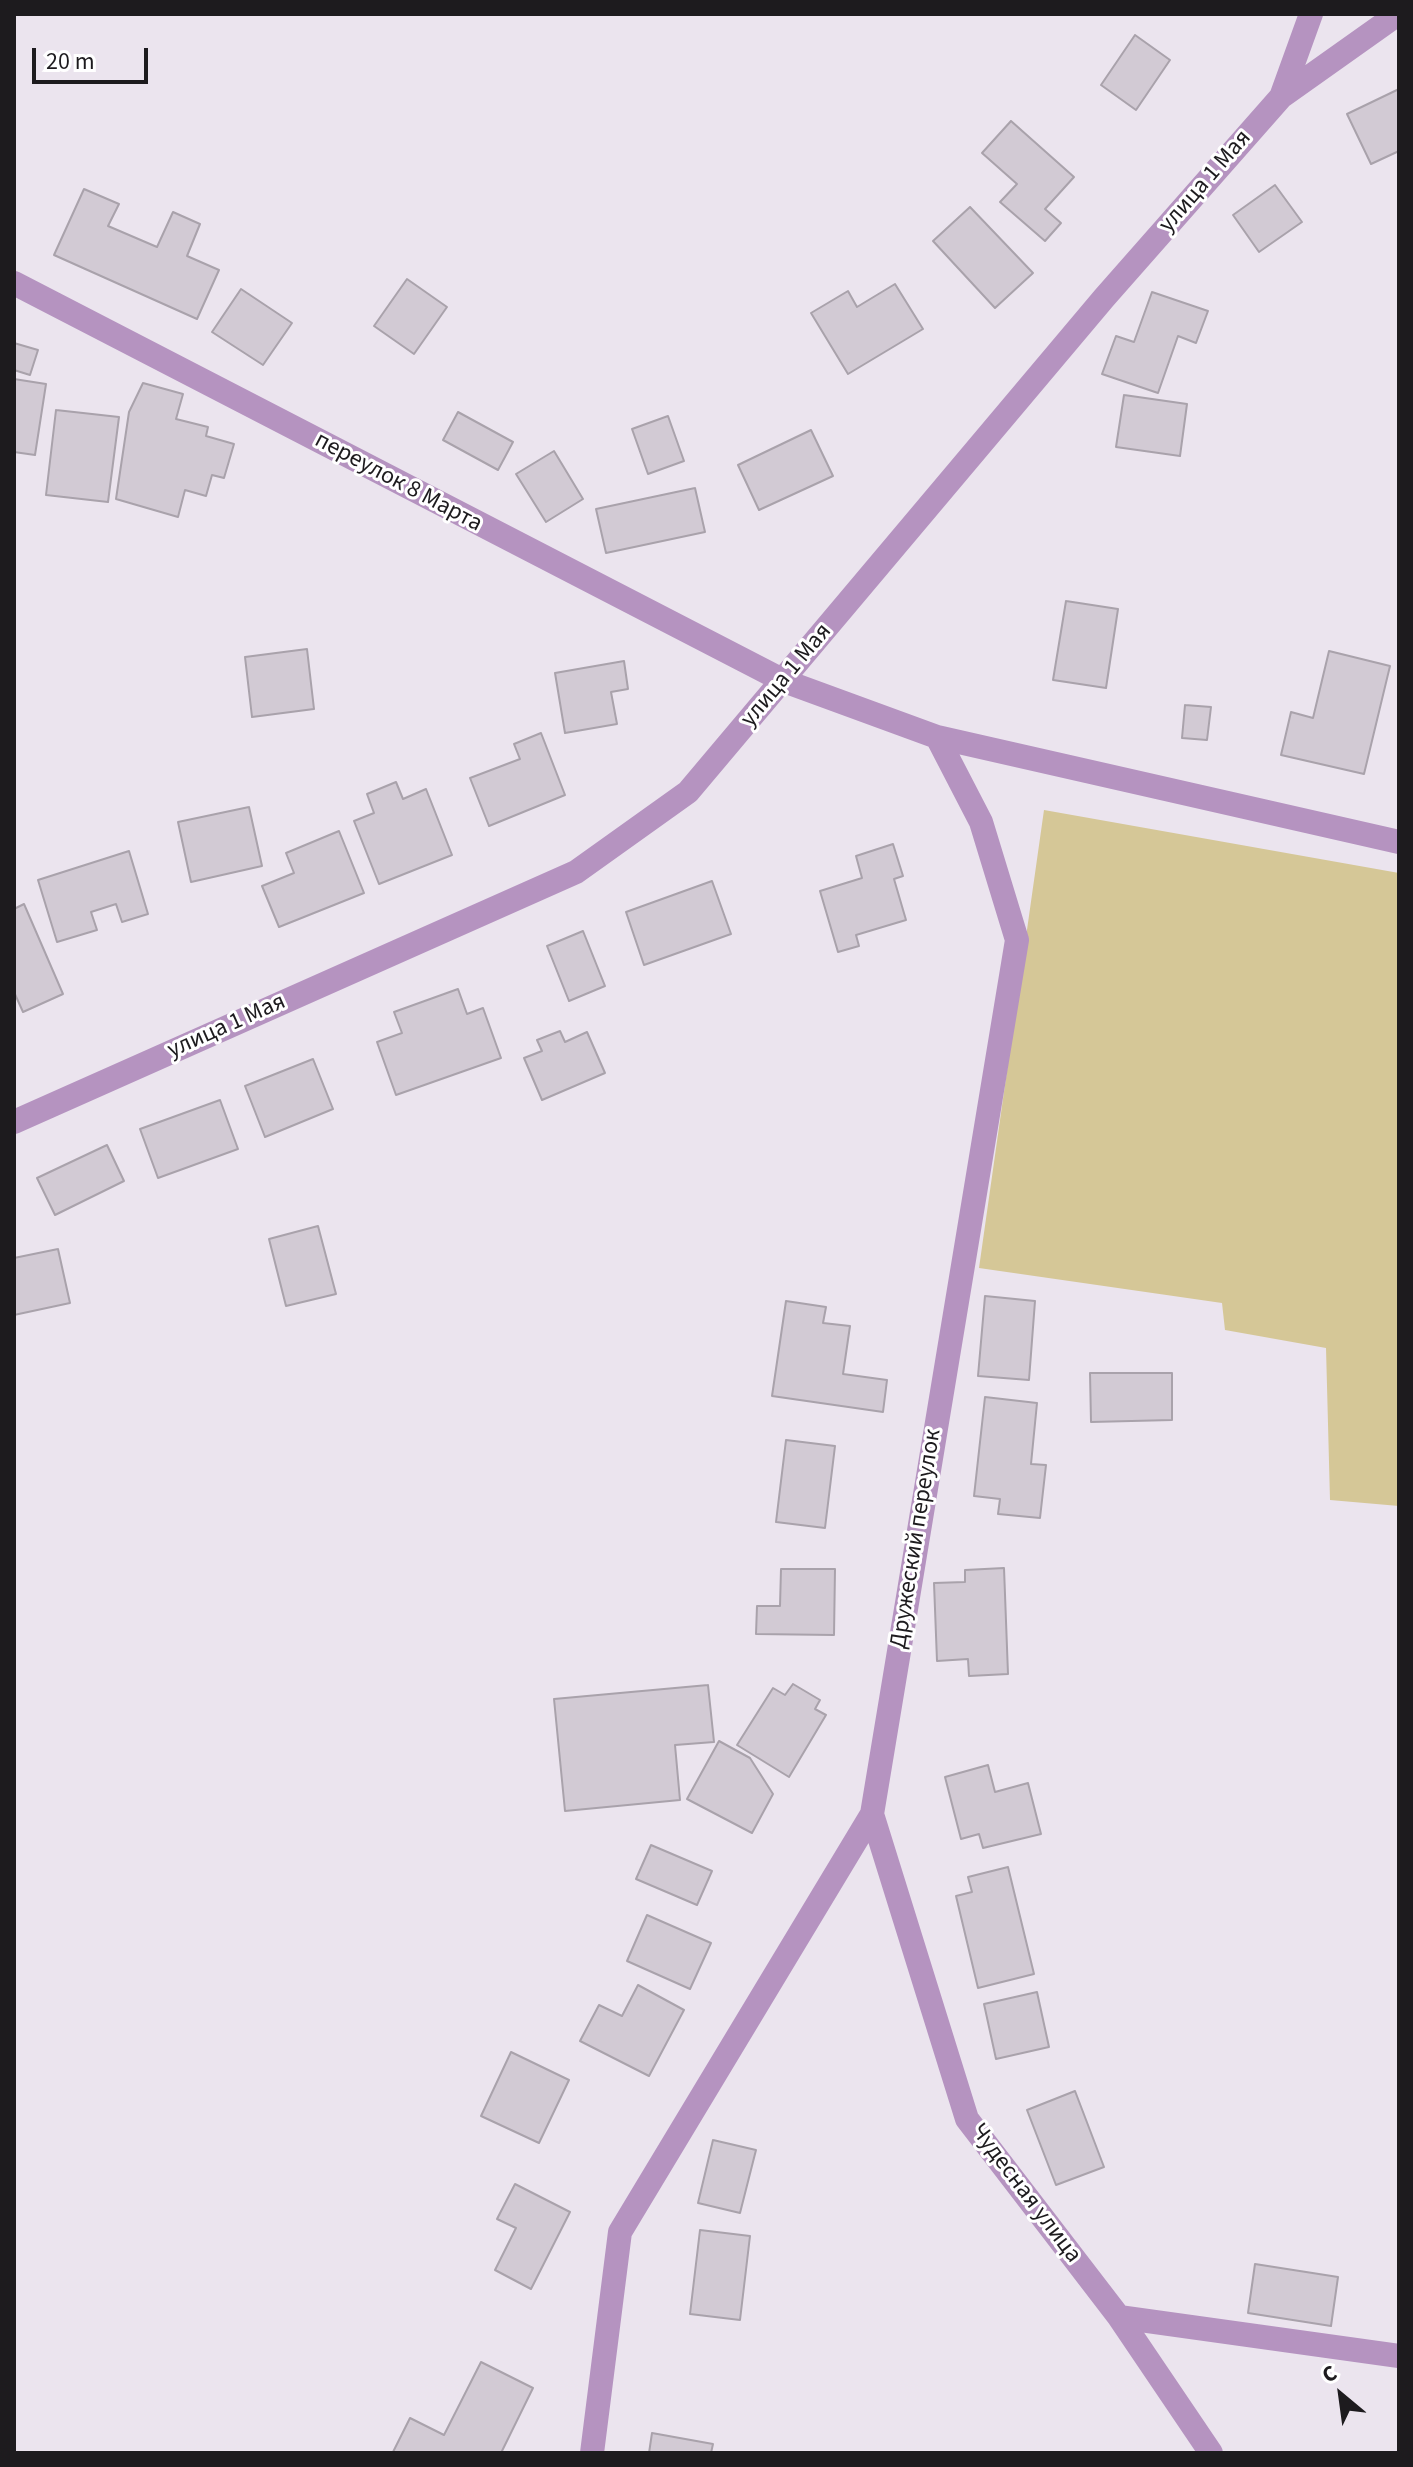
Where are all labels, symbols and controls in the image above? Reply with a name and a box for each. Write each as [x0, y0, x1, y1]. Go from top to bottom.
scale bar [36, 32, 152, 82]
text: 20 m [46, 44, 95, 79]
street label: улица 1 Мая [1154, 125, 1258, 239]
street label: переулок 8 Марта [309, 427, 487, 539]
street label: улица 1 Мая [735, 618, 839, 734]
street label: улица 1 Мая [163, 988, 291, 1066]
street label: Дружеский переулок [885, 1427, 949, 1651]
street label: Чудесная улица [963, 2119, 1087, 2269]
north arrow [1301, 2355, 1381, 2435]
text: С [1316, 2357, 1343, 2391]

